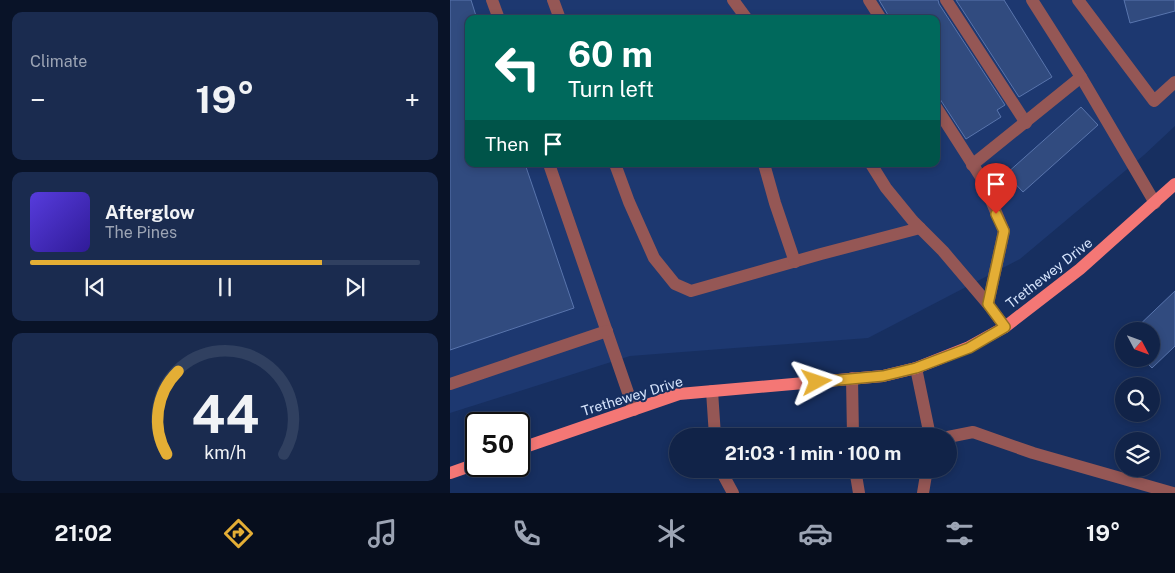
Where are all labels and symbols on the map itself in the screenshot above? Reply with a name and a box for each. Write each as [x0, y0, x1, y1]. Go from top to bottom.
pin [975, 163, 1017, 214]
street label: Trethewey Drive [1003, 234, 1095, 312]
north arrow [1115, 322, 1160, 368]
position arrow [790, 355, 842, 407]
street label: Trethewey Drive [579, 373, 685, 419]
speed limit sign: 50 [465, 412, 530, 477]

